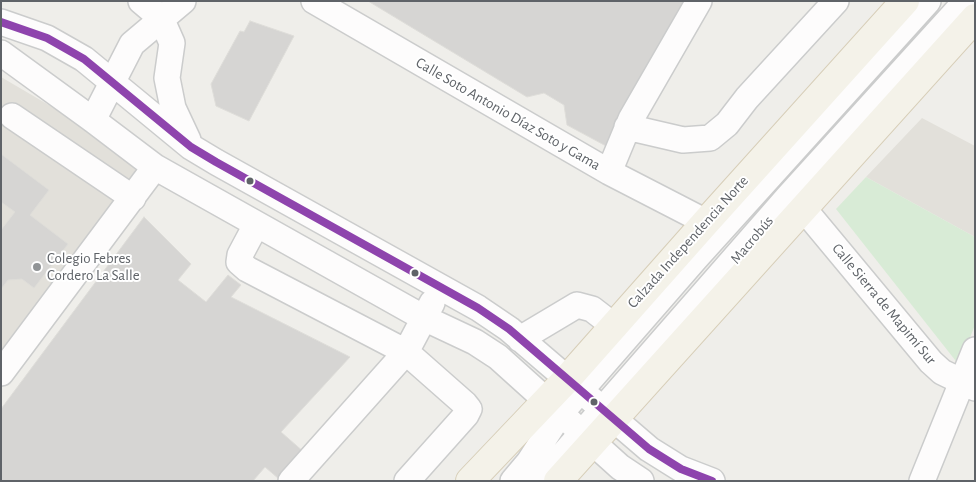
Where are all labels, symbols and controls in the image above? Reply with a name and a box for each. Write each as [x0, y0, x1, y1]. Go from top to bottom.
street label: Calle Soto Antonio Díaz Soto y Gama [412, 54, 604, 174]
street label: Calzada Independencia Norte [624, 172, 752, 312]
unlabelled marker [245, 176, 255, 186]
street label: Macrobús [727, 212, 777, 268]
street label: Calle Sierra de Mapimí Sur [828, 240, 940, 368]
place label: Colegio Febres Cordero La Salle [47, 249, 140, 284]
marker: Colegio Febres Cordero La Salle [31, 261, 43, 273]
unlabelled marker [410, 268, 420, 278]
unlabelled marker [589, 397, 599, 407]

